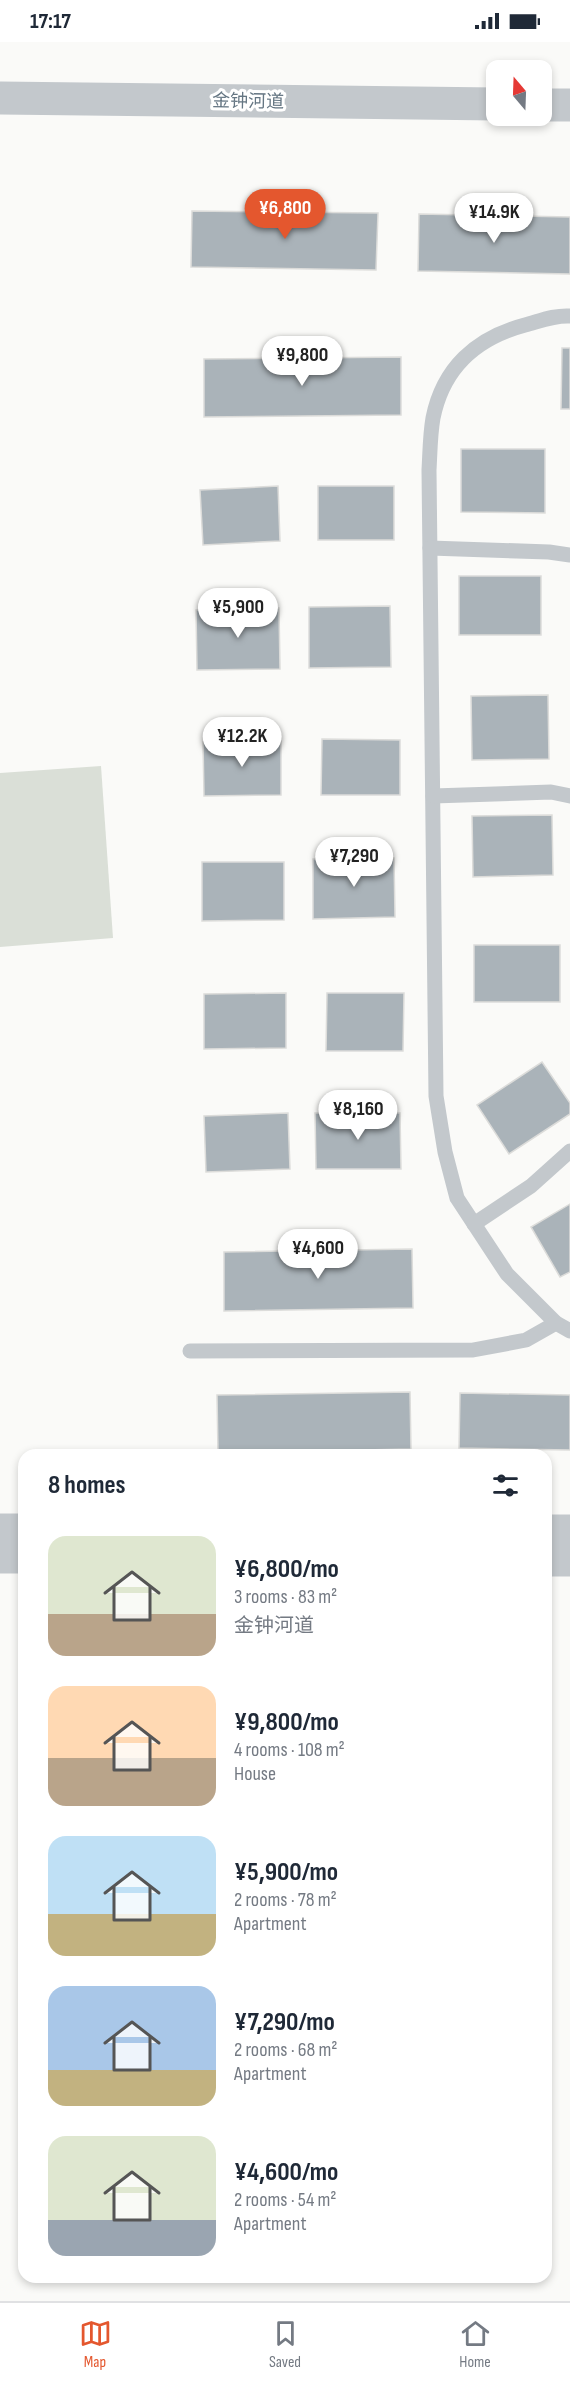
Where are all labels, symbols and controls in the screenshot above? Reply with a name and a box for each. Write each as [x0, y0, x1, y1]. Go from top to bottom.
text: 17:17 [30, 8, 71, 35]
north arrow [486, 60, 552, 126]
map controls [486, 60, 552, 126]
street label: 金钟河道 [212, 90, 284, 113]
pin: ¥6,800 [236, 189, 334, 240]
pin: ¥14.9K [445, 193, 543, 244]
text: ¥6,800 [259, 196, 311, 220]
text: ¥14.9K [468, 200, 520, 224]
pin: ¥9,800 [253, 336, 351, 387]
text: ¥9,800 [276, 343, 328, 367]
pin: ¥5,900 [189, 588, 287, 639]
text: ¥5,900 [212, 595, 264, 619]
pin: ¥12.2K [193, 717, 291, 768]
text: ¥12.2K [217, 724, 267, 748]
pin: ¥7,290 [305, 837, 403, 888]
text: ¥7,290 [329, 844, 379, 868]
pin: ¥8,160 [309, 1090, 407, 1141]
text: ¥8,160 [332, 1097, 384, 1121]
pin: ¥4,600 [269, 1229, 367, 1280]
text: ¥4,600 [292, 1236, 344, 1260]
icon: filters [489, 1469, 522, 1502]
text: 8 homes [48, 1470, 126, 1501]
text: ¥6,800/mo [234, 1554, 339, 1585]
icon: home [96, 1560, 168, 1632]
text: 3 rooms · 83 m² [234, 1585, 337, 1609]
text: 金钟河道 [234, 1614, 314, 1638]
text: ¥9,800/mo [234, 1707, 339, 1738]
icon: home [96, 1710, 168, 1782]
text: 4 rooms · 108 m² [234, 1738, 345, 1762]
text: House [234, 1762, 276, 1786]
text: ¥5,900/mo [234, 1857, 338, 1888]
icon: home [96, 1860, 168, 1932]
text: 2 rooms · 78 m² [234, 1888, 337, 1912]
text: Apartment [234, 1912, 307, 1936]
text: ¥7,290/mo [234, 2007, 335, 2038]
icon: home [96, 2010, 168, 2082]
text: 2 rooms · 68 m² [234, 2038, 338, 2062]
text: Apartment [234, 2062, 307, 2086]
text: ¥4,600/mo [234, 2157, 338, 2188]
icon: home [96, 2160, 168, 2232]
text: 2 rooms · 54 m² [234, 2188, 336, 2212]
text: Apartment [234, 2212, 307, 2236]
tab: Map [79, 2317, 112, 2372]
tab: Saved [269, 2317, 302, 2372]
tab: Home [459, 2317, 492, 2372]

